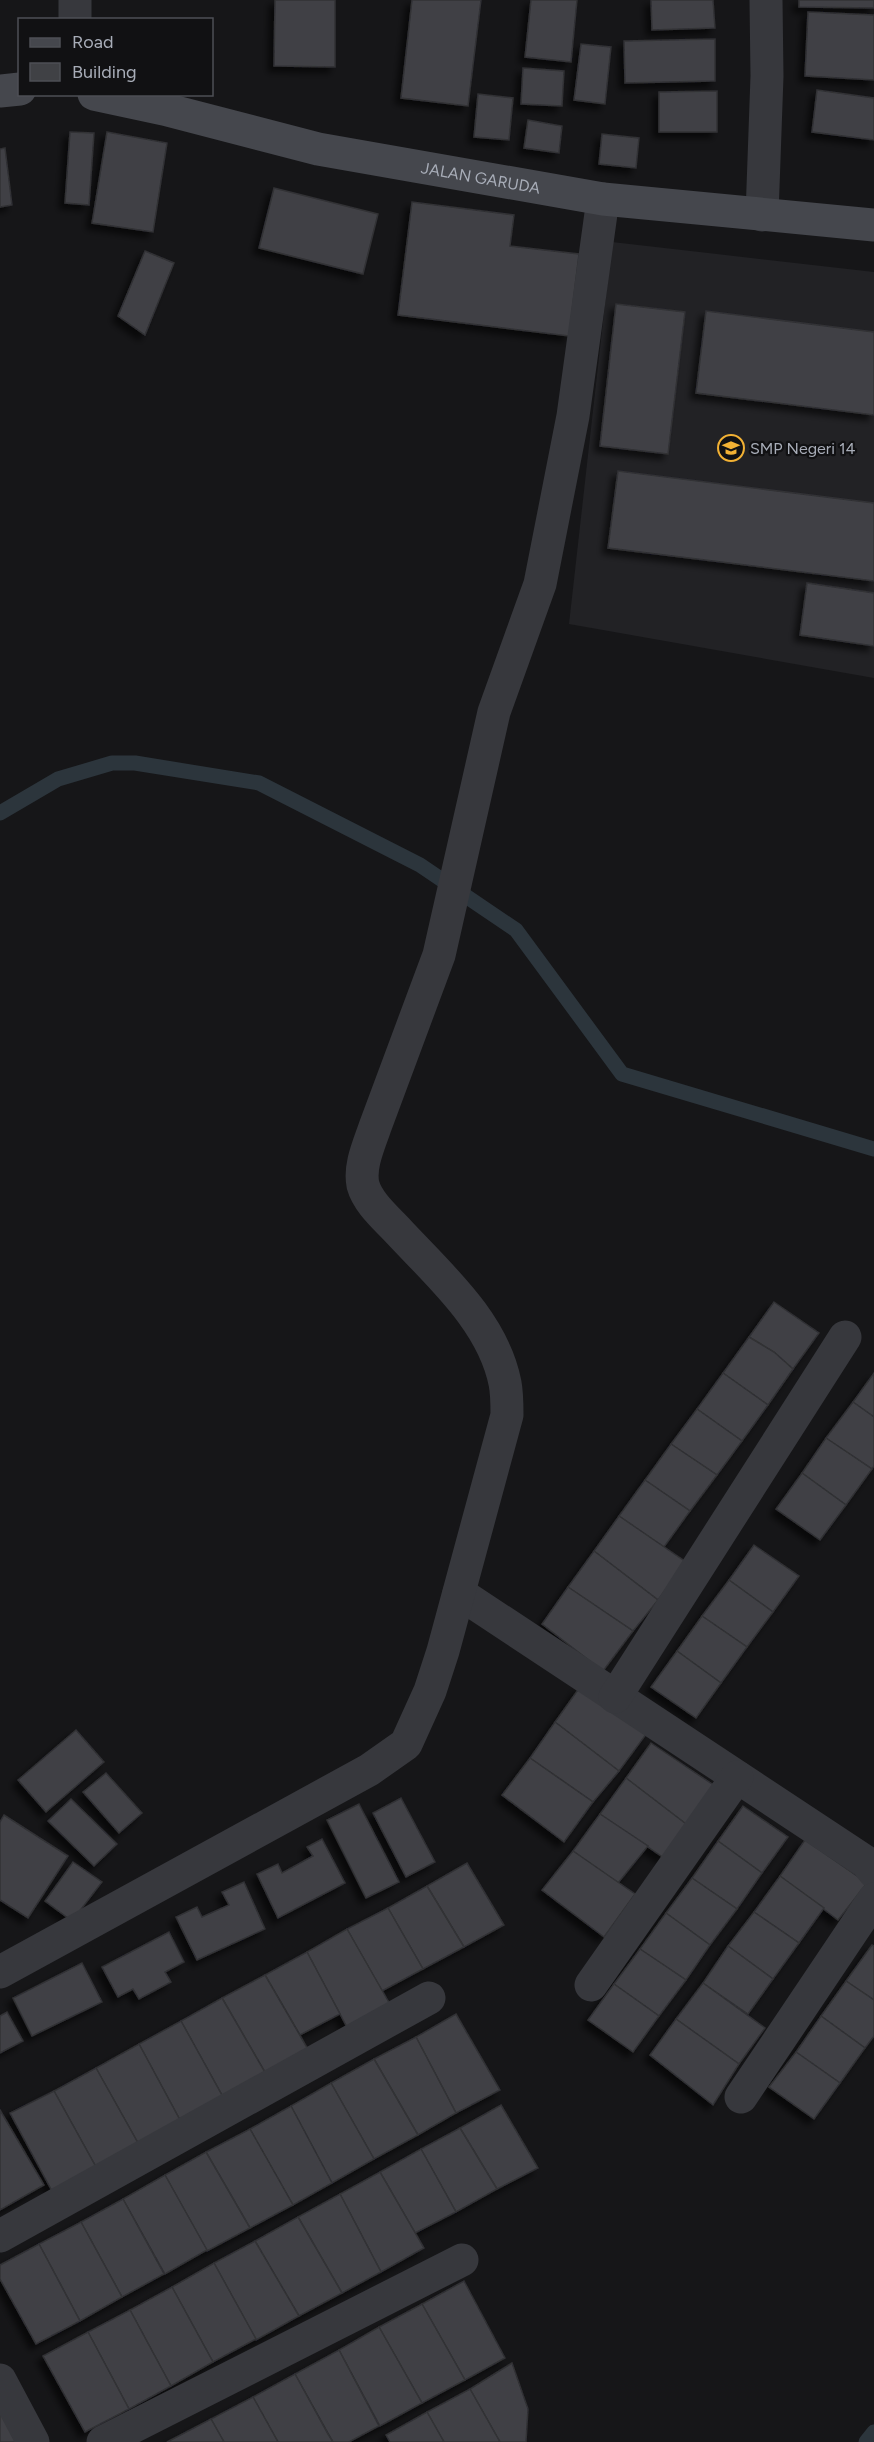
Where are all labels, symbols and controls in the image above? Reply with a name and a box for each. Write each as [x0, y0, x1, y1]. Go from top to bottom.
legend [18, 18, 213, 96]
text: Road [72, 31, 113, 53]
text: Building [72, 61, 137, 83]
street label: JALAN GARUDA [420, 158, 542, 198]
school or university icon: SMP Negeri 14 [716, 433, 746, 463]
place label: SMP Negeri 14 [750, 439, 856, 458]

